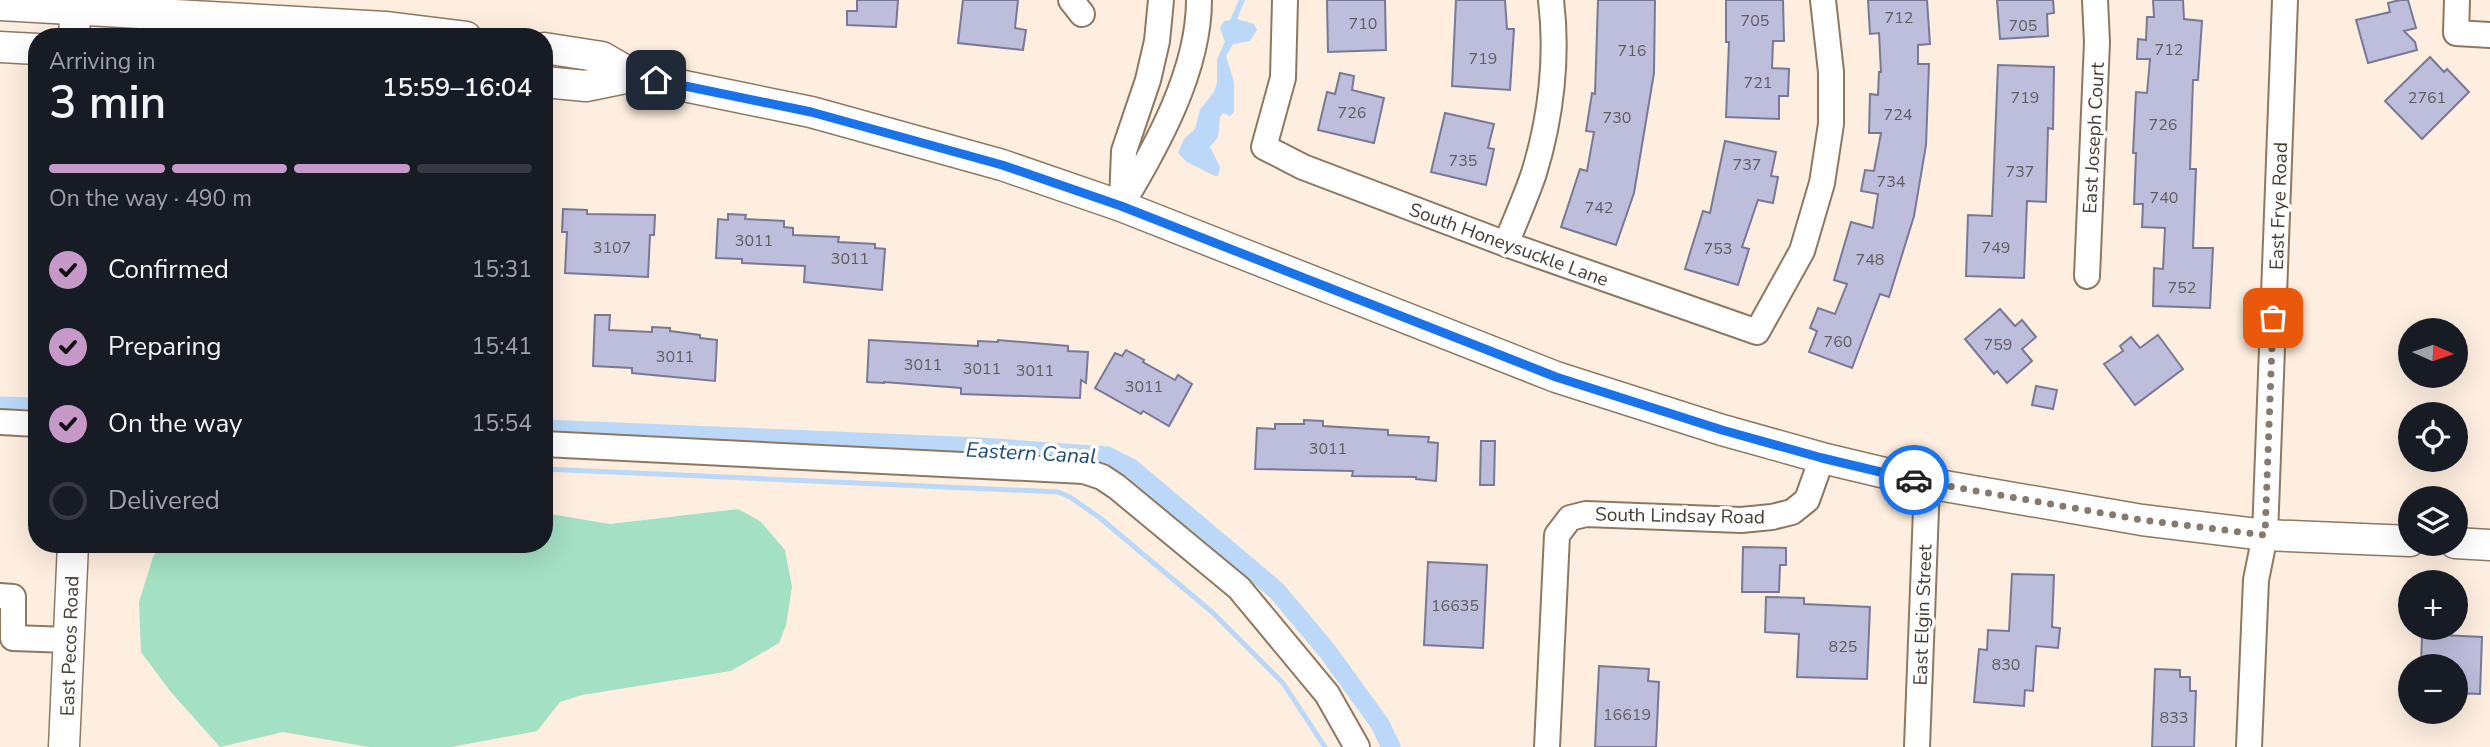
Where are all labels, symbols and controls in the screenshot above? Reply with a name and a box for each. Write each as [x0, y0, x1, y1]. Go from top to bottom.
house number: 712 [1885, 7, 1913, 29]
house number: 705 [1741, 10, 1769, 32]
house number: 710 [1349, 13, 1377, 35]
house number: 705 [2009, 15, 2037, 37]
house number: 712 [2155, 39, 2183, 61]
house number: 716 [1618, 40, 1646, 62]
text: Arriving in [49, 46, 156, 77]
house number: 719 [1469, 48, 1497, 70]
pin [626, 50, 686, 110]
icon: home [637, 61, 675, 99]
street label: East Joseph Court [2077, 61, 2111, 214]
text: 15:59–16:04 [382, 70, 532, 105]
text: 3 min [49, 71, 166, 134]
house number: 721 [1744, 72, 1772, 94]
house number: 719 [2011, 87, 2039, 109]
house number: 2761 [2408, 87, 2446, 109]
house number: 726 [1338, 102, 1366, 124]
house number: 724 [1884, 104, 1913, 126]
house number: 730 [1603, 107, 1631, 129]
house number: 726 [2149, 114, 2177, 136]
street label: East Frye Road [2264, 142, 2294, 270]
house number: 735 [1449, 150, 1477, 172]
house number: 737 [1733, 154, 1761, 176]
house number: 737 [2006, 161, 2034, 183]
house number: 734 [1877, 171, 1906, 193]
text: On the way · 490 m [49, 183, 252, 214]
house number: 740 [2150, 187, 2178, 209]
street label: South Honeysuckle Lane [1405, 197, 1612, 293]
house number: 742 [1585, 197, 1613, 219]
house number: 3011 [735, 230, 773, 252]
house number: 3107 [593, 237, 631, 259]
house number: 749 [1982, 237, 2010, 259]
house number: 753 [1704, 238, 1732, 260]
house number: 3011 [831, 248, 869, 270]
house number: 748 [1856, 249, 1884, 271]
icon: check [49, 251, 87, 289]
text: Confirmed [108, 252, 229, 287]
text: 15:31 [472, 254, 532, 285]
house number: 752 [2168, 277, 2196, 299]
pin [2243, 288, 2303, 348]
icon: bag [2254, 299, 2292, 337]
north arrow [2398, 318, 2468, 388]
map controls [2398, 318, 2468, 724]
icon: check [49, 328, 87, 366]
text: Preparing [108, 329, 221, 364]
text: 15:41 [472, 331, 532, 362]
house number: 760 [1824, 331, 1852, 353]
house number: 759 [1984, 334, 2012, 356]
house number: 3011 [656, 346, 694, 368]
house number: 3011 [904, 354, 942, 376]
house number: 3011 [963, 358, 1001, 380]
house number: 3011 [1016, 360, 1054, 382]
house number: 3011 [1125, 376, 1163, 398]
button: locate [2398, 402, 2468, 472]
icon: check [49, 405, 87, 443]
text: On the way [108, 406, 242, 441]
text: 15:54 [472, 408, 532, 439]
water label: Eastern Canal [965, 436, 1097, 470]
house number: 3011 [1309, 438, 1347, 460]
courier [1879, 445, 1949, 515]
icon: car [1895, 461, 1933, 499]
text: Delivered [108, 483, 220, 518]
button: layers [2398, 486, 2468, 556]
street label: South Lindsay Road [1595, 502, 1765, 530]
street label: East Elgin Street [1908, 544, 1938, 686]
button: + [2398, 570, 2468, 640]
street label: East Pecos Road [55, 575, 85, 717]
house number: 16635 [1431, 595, 1479, 617]
house number: 825 [1829, 636, 1857, 658]
house number: 830 [1992, 654, 2020, 676]
button: − [2398, 654, 2468, 724]
house number: 16619 [1603, 704, 1651, 726]
house number: 833 [2160, 707, 2188, 729]

